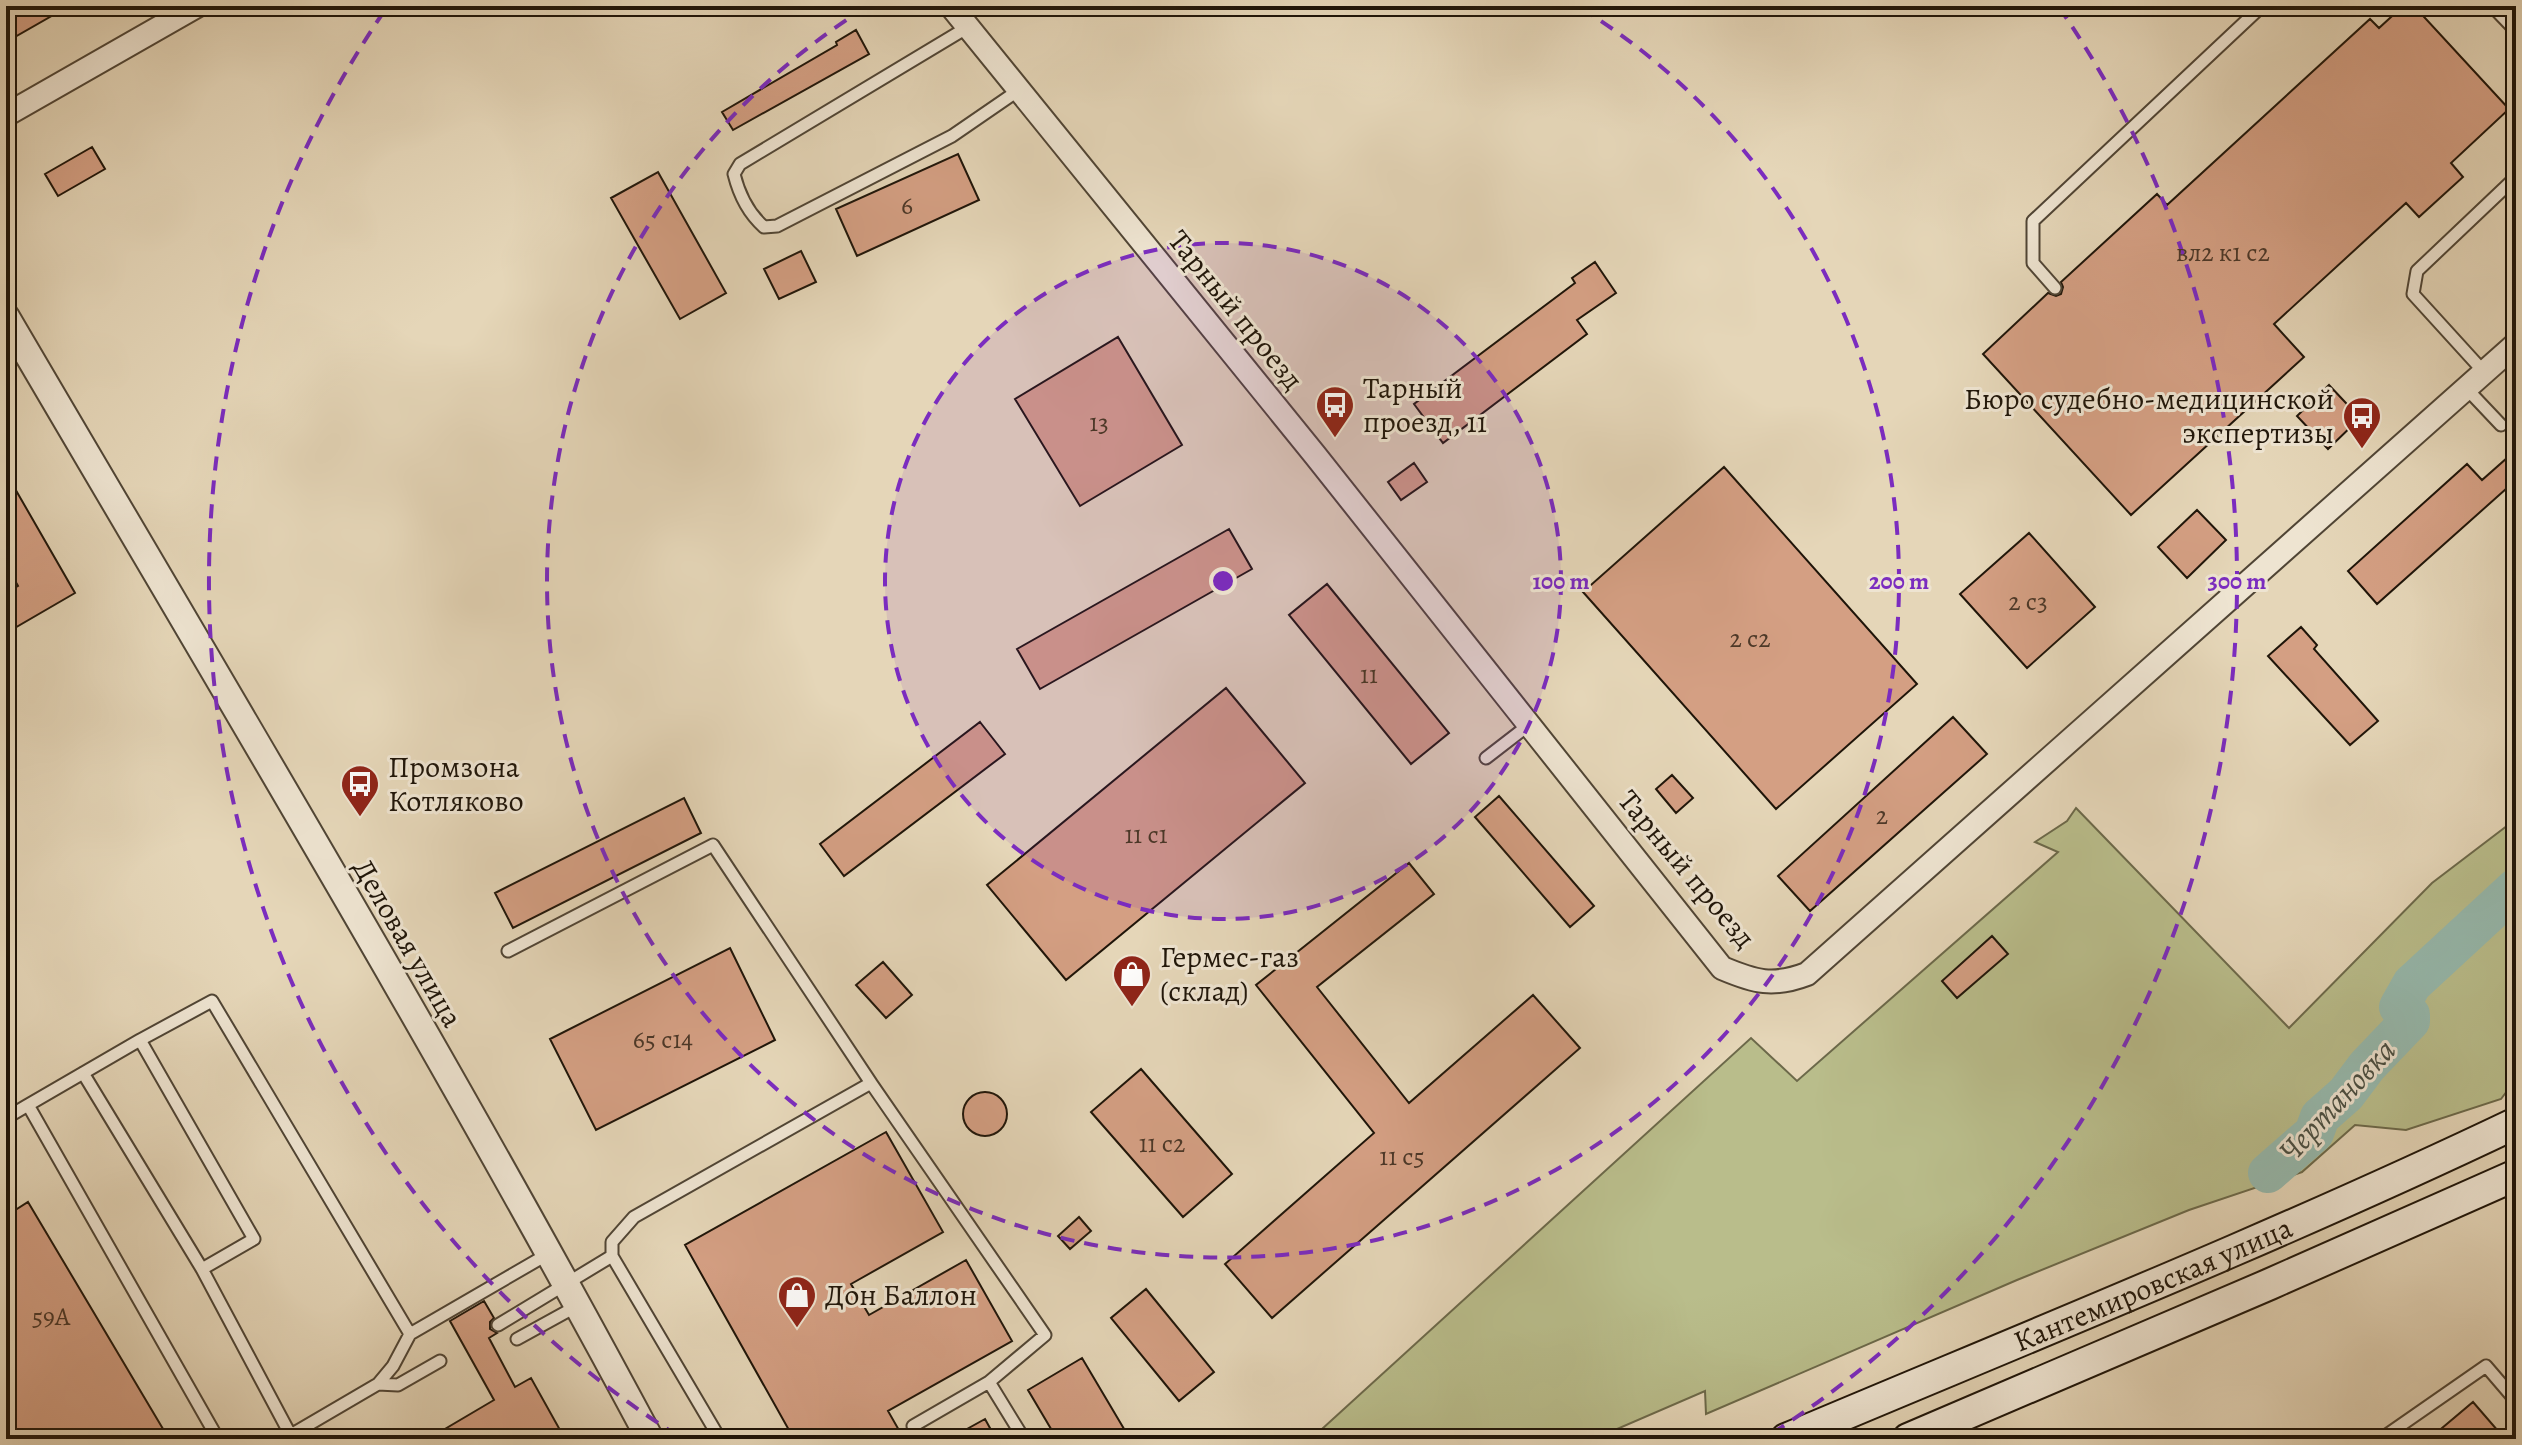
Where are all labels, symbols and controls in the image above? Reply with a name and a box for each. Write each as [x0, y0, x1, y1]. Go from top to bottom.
house number: 6 [901, 188, 913, 223]
street label: Тарный проезд [1159, 222, 1313, 398]
house number: вл2 к1 с2 [2176, 235, 2270, 270]
place label: Тарный проезд, 11 [1363, 368, 1487, 442]
place label: Бюро судебно-медицинской экспертизы [1964, 379, 2334, 453]
bus stop icon: Тарный проезд, 11 [1314, 384, 1356, 439]
bus stop icon: Бюро судебно-медицинской экспертизы [2341, 395, 2383, 450]
house number: 13 [1089, 405, 1109, 440]
text: 100 m [1532, 565, 1590, 597]
text: 200 m [1869, 565, 1929, 597]
text: 300 m [2208, 565, 2266, 597]
centre of rings [1209, 567, 1237, 595]
house number: 2 с3 [2008, 584, 2048, 619]
house number: 2 с2 [1729, 621, 1771, 656]
house number: 11 [1360, 657, 1378, 692]
place label: Промзона Котляково [388, 747, 524, 821]
bus stop icon: Промзона Котляково [339, 763, 381, 818]
street label: Тарный проезд [1609, 782, 1765, 956]
house number: 2 [1876, 798, 1888, 833]
house number: 11 с1 [1124, 817, 1168, 852]
street label: Деловая улица [344, 852, 472, 1035]
place label: Гермес-газ (склад) [1160, 937, 1299, 1011]
shop icon: Гермес-газ (склад) [1111, 953, 1153, 1008]
house number: 65 с14 [633, 1022, 693, 1057]
water label: Чертановка [2268, 1029, 2406, 1171]
house number: 11 с2 [1139, 1126, 1185, 1161]
house number: 11 с5 [1379, 1139, 1425, 1174]
street label: Кантемировская улица [2007, 1208, 2298, 1362]
shop icon: Дон Баллон [776, 1274, 818, 1329]
place label: Дон Баллон [825, 1275, 977, 1315]
house number: 59А [32, 1299, 71, 1334]

